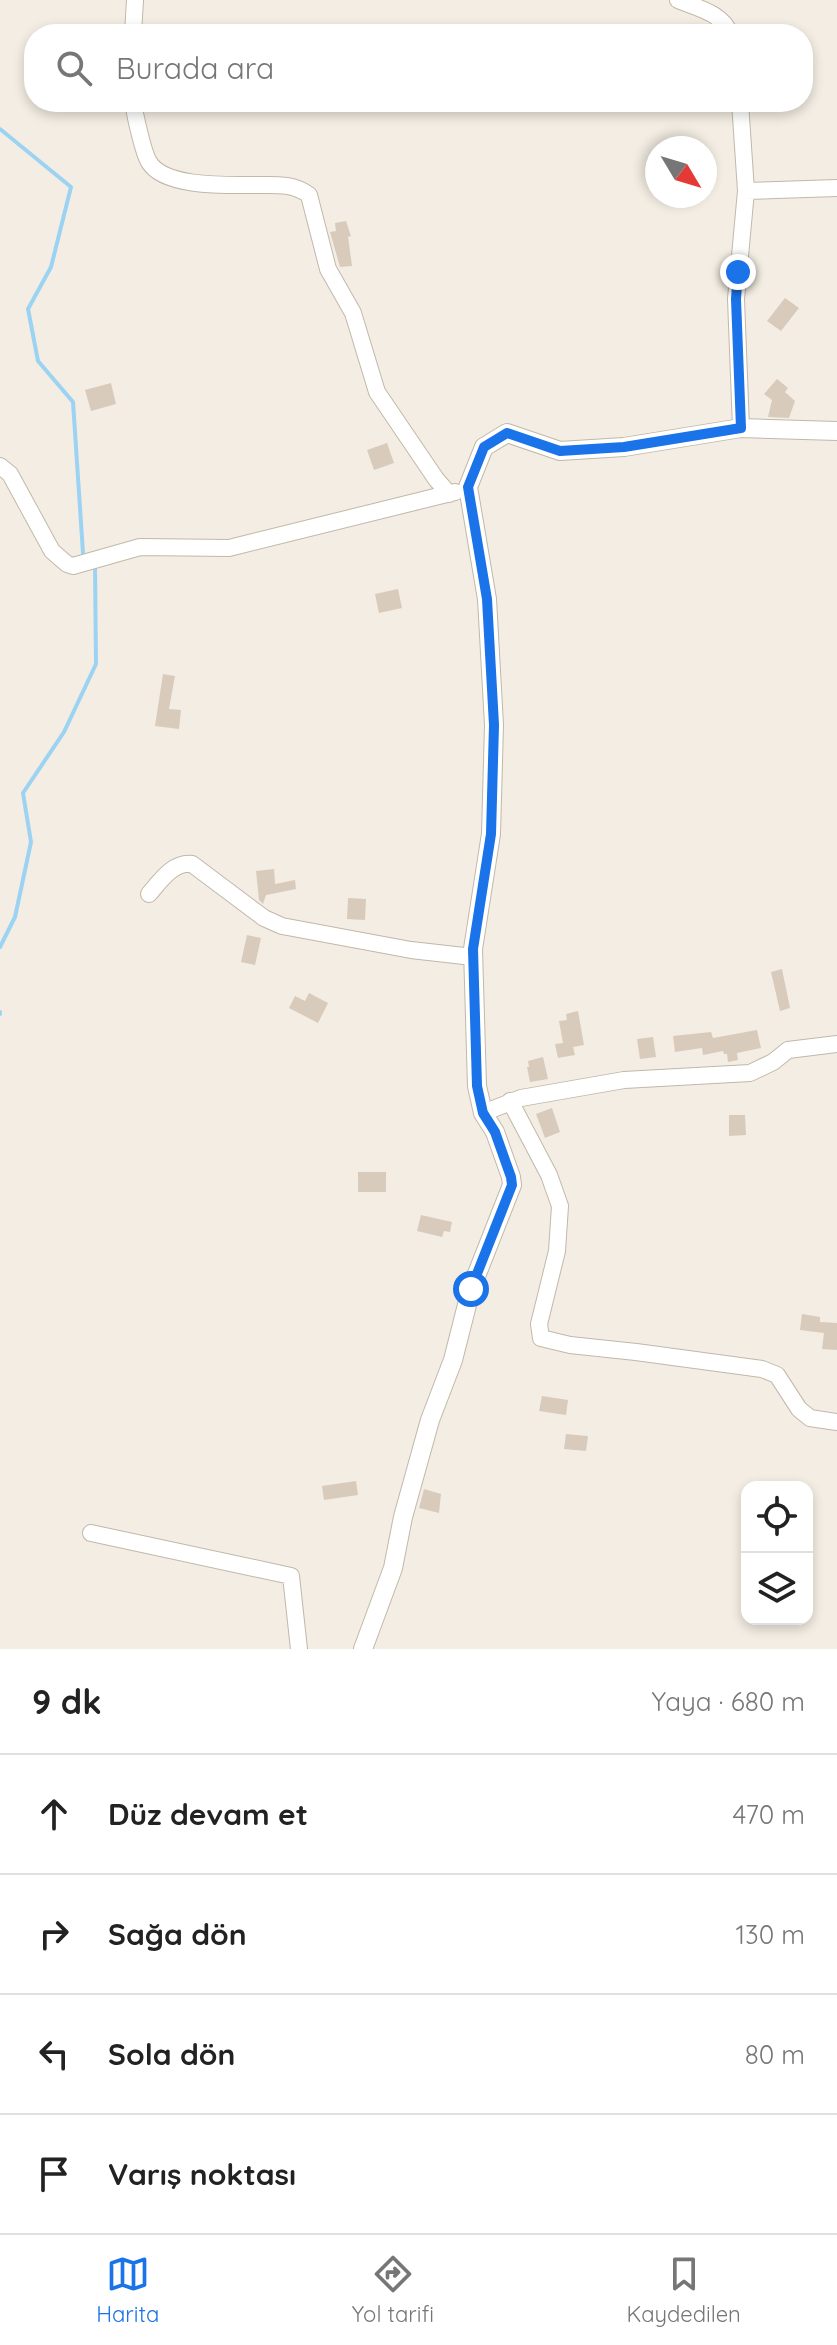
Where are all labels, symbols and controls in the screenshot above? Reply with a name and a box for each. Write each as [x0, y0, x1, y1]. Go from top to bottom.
search box [24, 24, 813, 112]
icon: search [52, 46, 96, 90]
text: Burada ara [116, 49, 274, 87]
north arrow [645, 136, 717, 208]
route end [720, 254, 756, 290]
route start [453, 1271, 489, 1307]
map controls [741, 1481, 813, 1625]
button: locate [741, 1481, 813, 1553]
button: layers [741, 1553, 813, 1625]
text: 9 dk [32, 1680, 102, 1723]
text: Yaya · 680 m [651, 1685, 805, 1718]
icon: ahead [32, 1792, 76, 1836]
text: Düz devam et [108, 1795, 308, 1833]
text: 470 m [732, 1798, 805, 1831]
icon: right [32, 1912, 76, 1956]
text: Sağa dön [108, 1915, 247, 1953]
text: 130 m [735, 1918, 805, 1951]
icon: left [32, 2032, 76, 2076]
text: Sola dön [108, 2035, 235, 2073]
text: 80 m [745, 2038, 805, 2071]
icon: arrive [32, 2152, 76, 2196]
text: Varış noktası [108, 2155, 296, 2193]
tab: Harita [96, 2252, 159, 2328]
tab: Yol tarifi [352, 2252, 434, 2328]
tab: Kaydedilen [626, 2252, 741, 2328]

